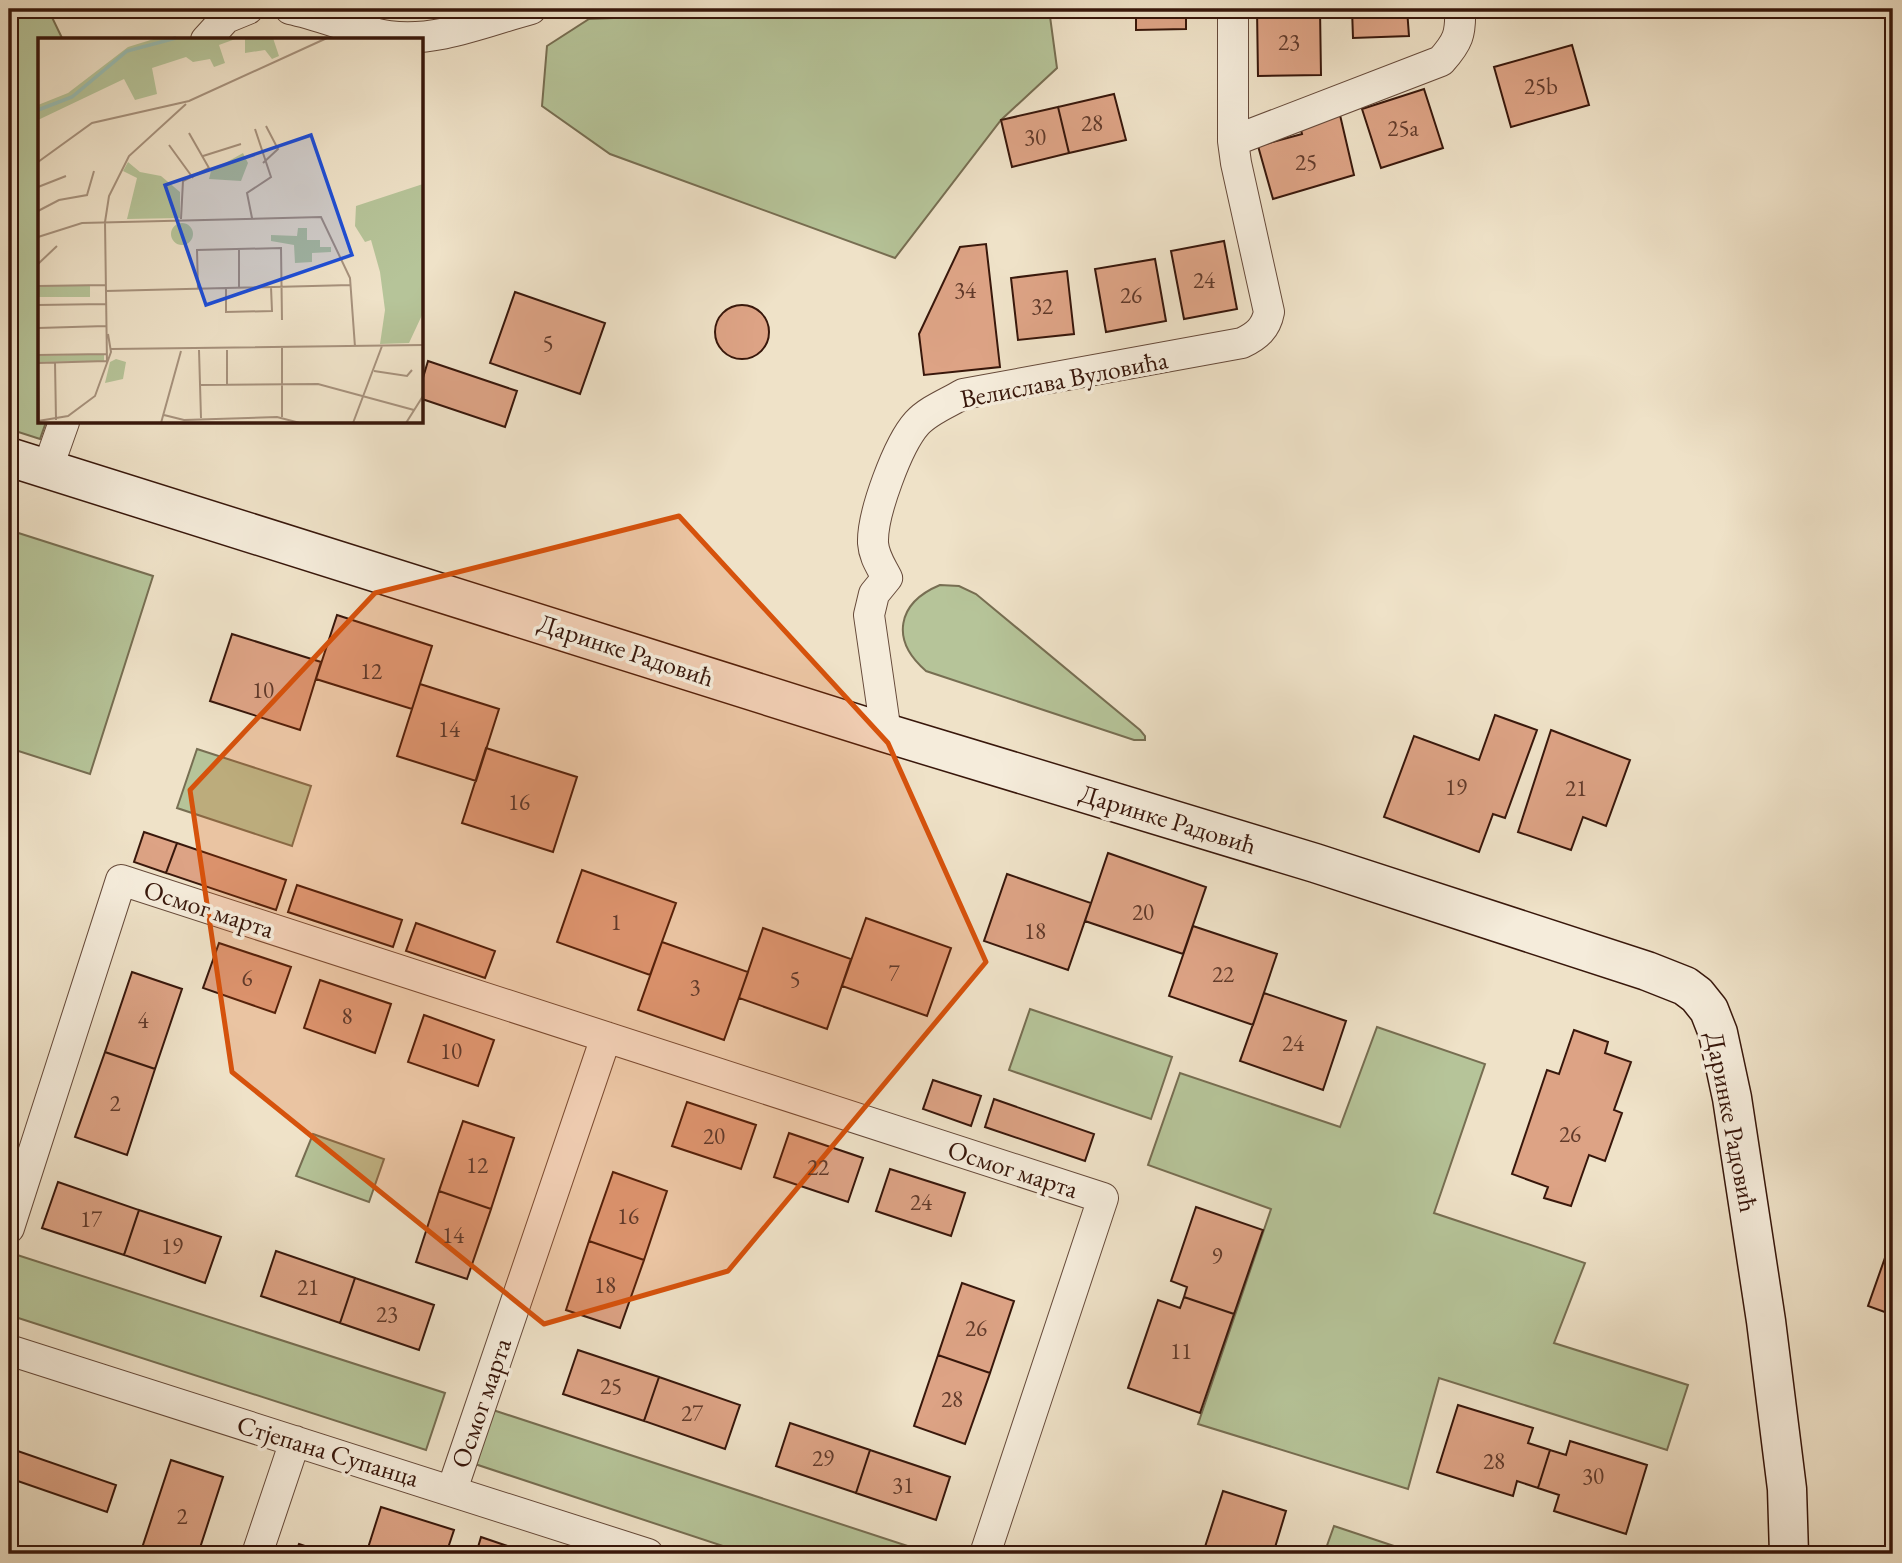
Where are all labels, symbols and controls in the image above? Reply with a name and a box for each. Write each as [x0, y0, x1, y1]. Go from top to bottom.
house number: 23 [1278, 27, 1300, 57]
inset map [38, 38, 424, 424]
house number: 25b [1524, 71, 1558, 101]
house number: 28 [1081, 108, 1103, 138]
house number: 25a [1387, 113, 1419, 143]
house number: 30 [1024, 122, 1046, 152]
house number: 25 [1295, 147, 1317, 177]
house number: 24 [1193, 265, 1216, 295]
house number: 34 [954, 275, 977, 305]
house number: 26 [1120, 280, 1142, 310]
house number: 32 [1031, 291, 1053, 321]
house number: 5 [542, 328, 554, 358]
street label: Велислава Вуловића [957, 342, 1171, 416]
street label: Даринке Радовић [534, 606, 718, 694]
house number: 12 [360, 656, 382, 686]
house number: 10 [252, 675, 274, 705]
house number: 14 [438, 714, 461, 744]
house number: 19 [1445, 772, 1467, 802]
house number: 21 [1565, 773, 1587, 803]
street label: Даринке Радовић [1075, 776, 1261, 862]
house number: 16 [508, 787, 530, 817]
street label: Осмог марта [139, 872, 279, 946]
house number: 20 [1132, 897, 1154, 927]
house number: 1 [610, 907, 622, 937]
house number: 18 [1024, 916, 1046, 946]
house number: 7 [888, 958, 900, 988]
house number: 22 [1212, 959, 1234, 989]
house number: 6 [241, 963, 253, 993]
house number: 5 [789, 964, 801, 994]
house number: 3 [689, 972, 701, 1002]
house number: 8 [341, 1001, 353, 1031]
house number: 4 [137, 1005, 149, 1035]
house number: 24 [1282, 1028, 1305, 1058]
street label: Даринке Радовић [1698, 1029, 1766, 1215]
house number: 10 [440, 1036, 462, 1066]
house number: 2 [109, 1088, 121, 1118]
house number: 26 [1559, 1119, 1581, 1149]
house number: 20 [703, 1121, 725, 1151]
street label: Осмог марта [943, 1132, 1083, 1206]
house number: 12 [466, 1150, 488, 1180]
house number: 22 [807, 1152, 829, 1182]
house number: 24 [910, 1187, 933, 1217]
house number: 16 [617, 1201, 639, 1231]
house number: 17 [80, 1204, 103, 1234]
house number: 14 [442, 1220, 465, 1250]
house number: 19 [161, 1231, 183, 1261]
house number: 9 [1211, 1241, 1223, 1271]
house number: 18 [594, 1270, 616, 1300]
house number: 21 [297, 1272, 319, 1302]
house number: 23 [376, 1299, 398, 1329]
house number: 26 [965, 1313, 987, 1343]
street label: Осмог марта [443, 1333, 519, 1472]
house number: 11 [1170, 1336, 1192, 1366]
house number: 25 [600, 1371, 622, 1401]
house number: 28 [941, 1384, 963, 1414]
house number: 27 [681, 1398, 704, 1428]
street label: Стјепана Супанца [233, 1407, 424, 1495]
house number: 29 [812, 1443, 834, 1473]
house number: 28 [1483, 1446, 1505, 1476]
house number: 30 [1582, 1461, 1604, 1491]
house number: 31 [892, 1470, 914, 1500]
house number: 2 [176, 1501, 188, 1531]

